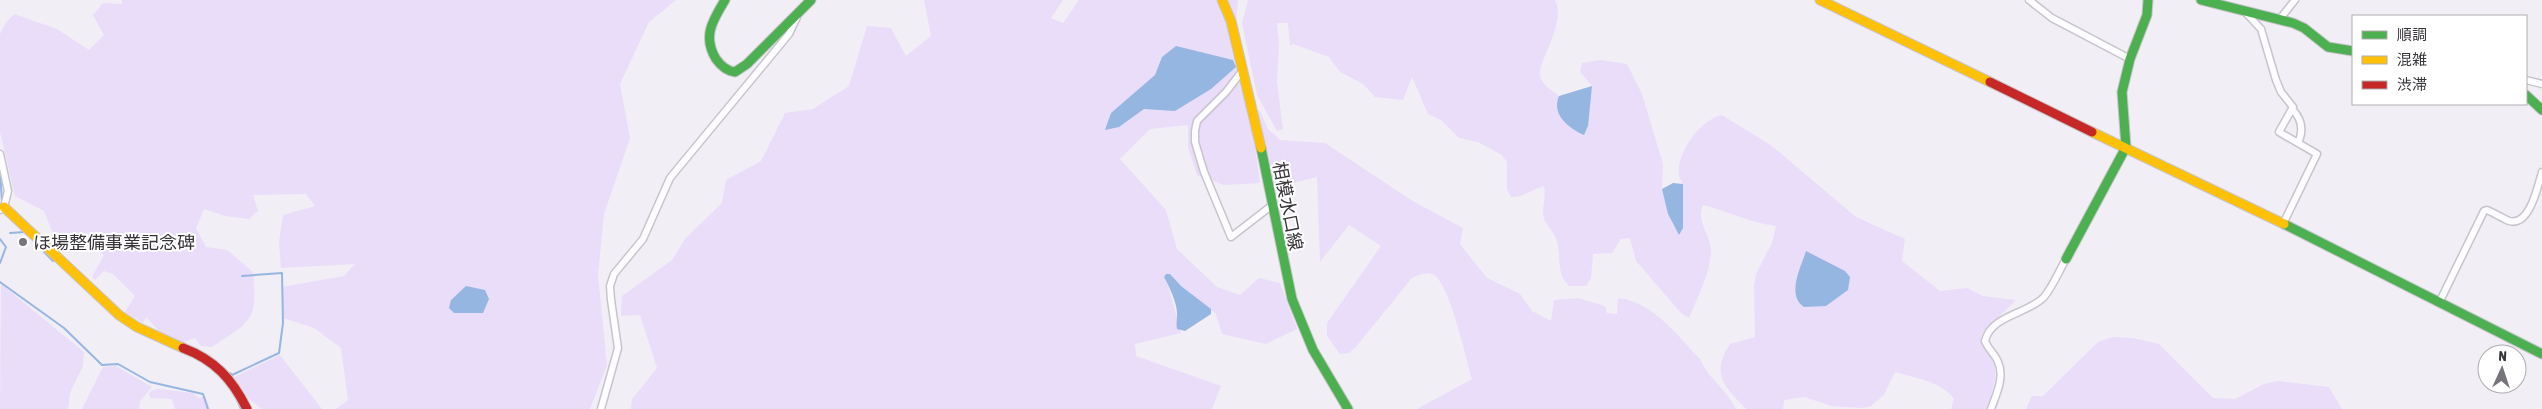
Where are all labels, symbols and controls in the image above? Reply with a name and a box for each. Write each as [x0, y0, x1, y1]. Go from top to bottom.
legend [2352, 15, 2527, 105]
text: 順調 [2397, 26, 2427, 43]
text: 混雑 [2397, 51, 2427, 68]
text: 渋滞 [2397, 76, 2427, 93]
street label: 相模水口線 [1269, 160, 1307, 252]
place label: ほ場整備事業記念碑 [33, 232, 195, 253]
marker: ほ場整備事業記念碑 [17, 236, 29, 248]
north arrow [2477, 344, 2527, 394]
text: N [2498, 348, 2507, 364]

